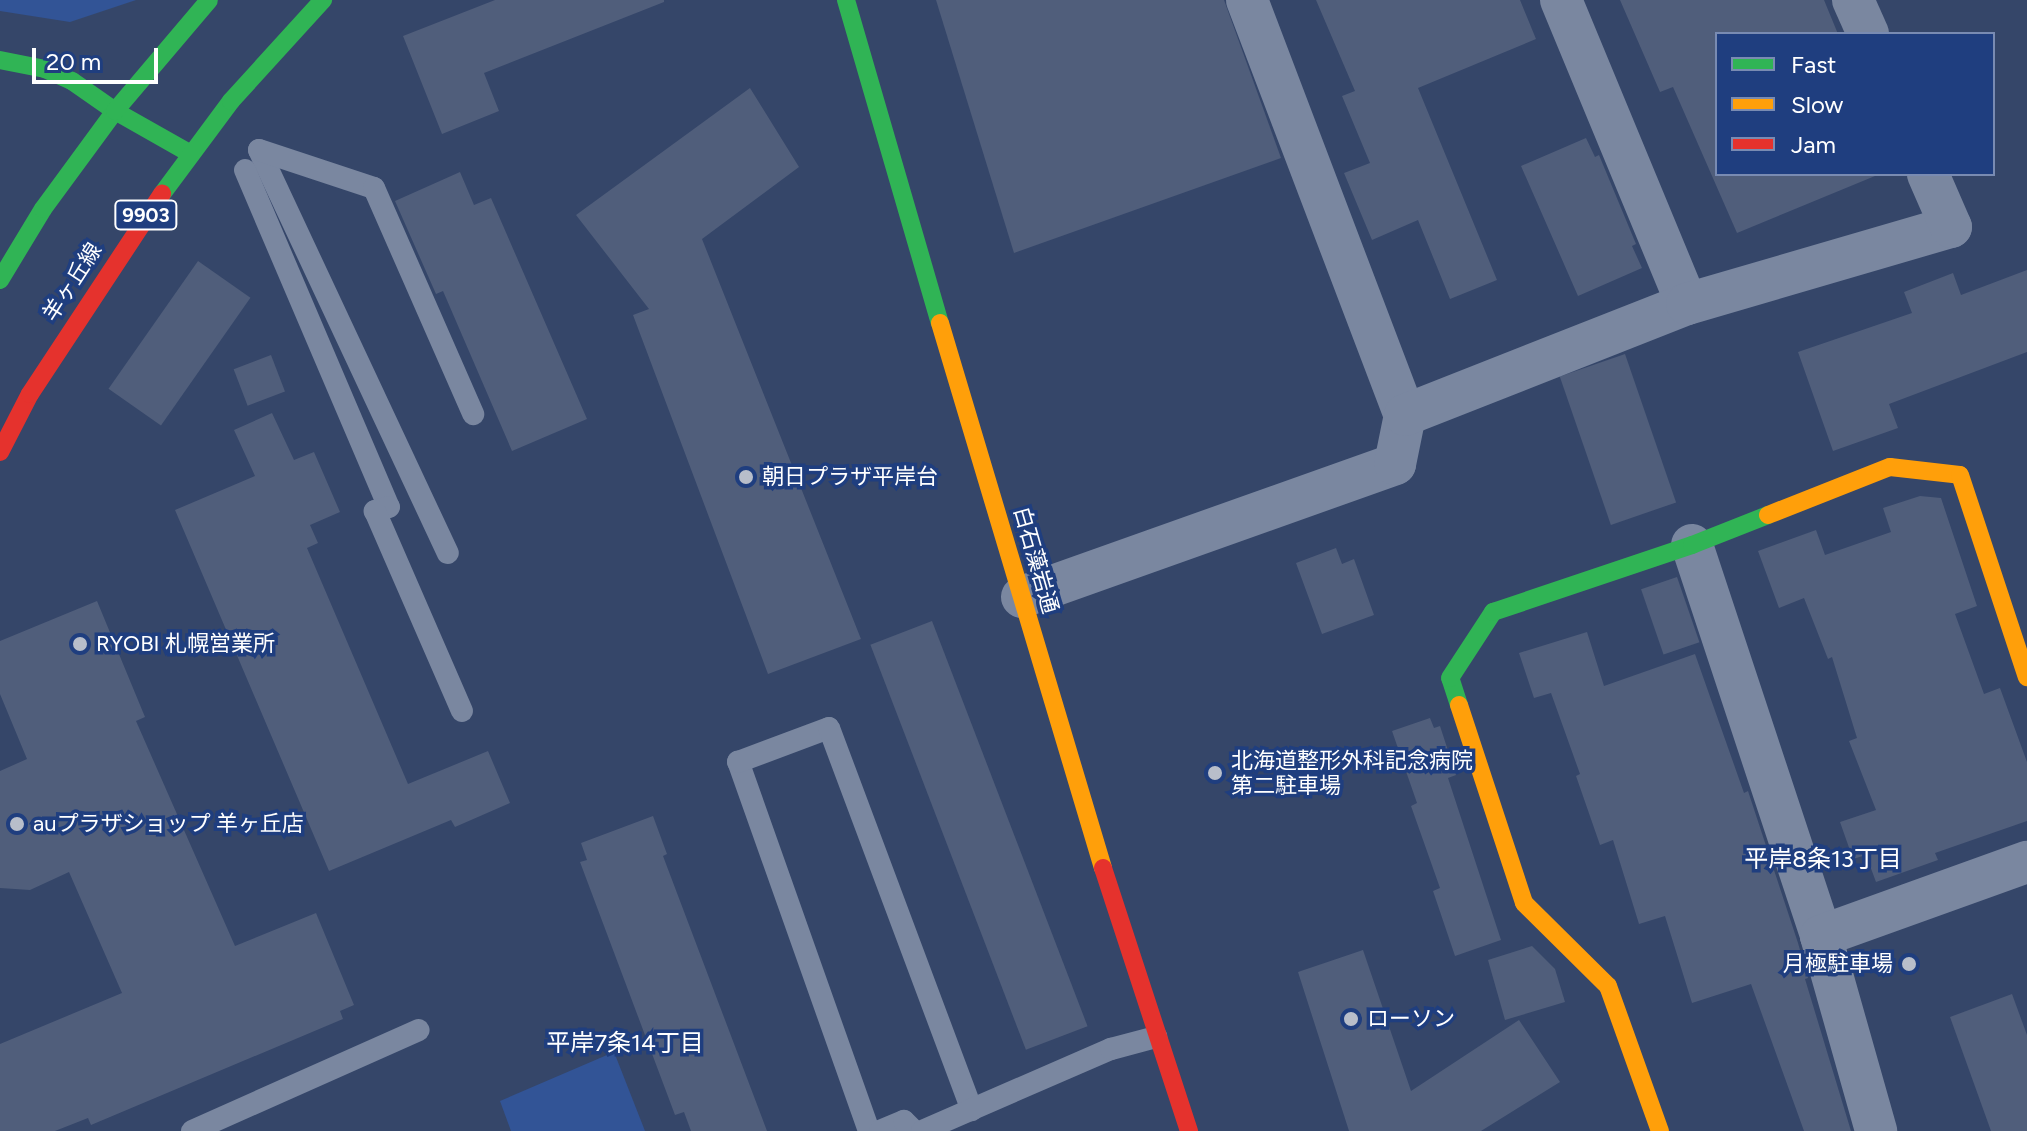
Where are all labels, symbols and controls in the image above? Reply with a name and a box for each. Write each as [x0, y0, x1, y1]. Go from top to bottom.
scale bar [36, 32, 162, 82]
legend [1715, 32, 1995, 176]
text: 20 m [46, 47, 101, 76]
text: Fast [1791, 50, 1836, 79]
text: Slow [1791, 90, 1843, 119]
text: Jam [1791, 130, 1836, 159]
road number: 9903 [114, 199, 178, 231]
street label: 羊ヶ丘線 [37, 238, 107, 326]
place label: 朝日プラザ平岸台 [762, 464, 938, 490]
marker: 朝日プラザ平岸台 [737, 468, 755, 486]
street label: 白石藻岩通 [1008, 503, 1064, 617]
place label: RYOBI 札幌営業所 [96, 631, 275, 657]
marker: RYOBI 札幌営業所 [71, 635, 89, 653]
place label: 北海道整形外科記念病院 第二駐車場 [1231, 747, 1473, 798]
marker: 北海道整形外科記念病院 第二駐車場 [1206, 764, 1224, 782]
place label: auプラザショップ 羊ヶ丘店 [33, 811, 304, 837]
marker: auプラザショップ 羊ヶ丘店 [8, 815, 26, 833]
district label: 平岸8条13丁目 [1744, 845, 1902, 873]
place label: 月極駐車場 [1783, 951, 1893, 977]
marker: 月極駐車場 [1900, 955, 1918, 973]
place label: ローソン [1367, 1006, 1455, 1032]
marker: ローソン [1342, 1010, 1360, 1028]
district label: 平岸7条14丁目 [546, 1029, 704, 1057]

